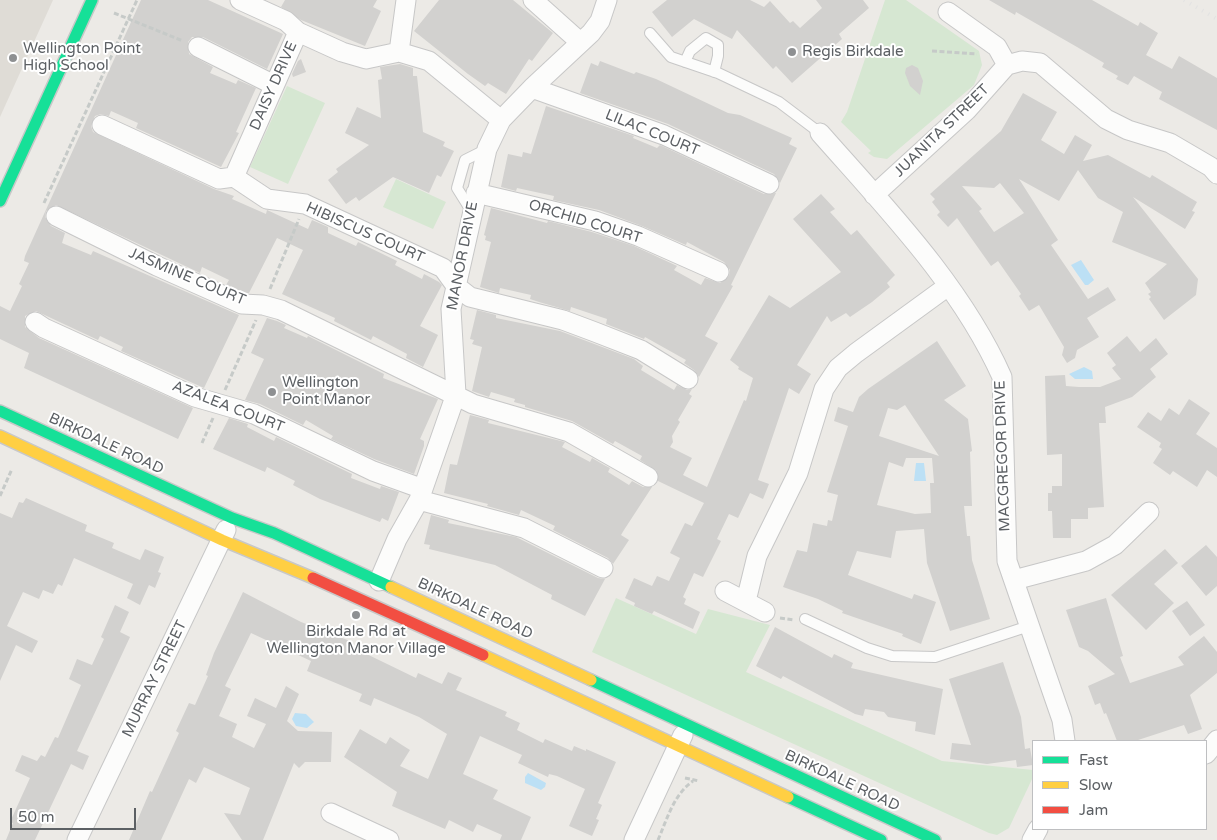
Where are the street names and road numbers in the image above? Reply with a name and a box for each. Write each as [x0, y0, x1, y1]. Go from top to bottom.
street label: DAISY DRIVE [246, 39, 302, 133]
street label: JUANITA STREET [891, 81, 993, 181]
street label: LILAC COURT [602, 106, 702, 160]
street label: ORCHID COURT [526, 196, 644, 248]
street label: HIBISCUS COURT [303, 199, 427, 267]
street label: MANOR DRIVE [444, 200, 482, 312]
street label: JASMINE COURT [126, 244, 248, 310]
street label: AZALEA COURT [169, 377, 287, 437]
street label: MACGREGOR DRIVE [991, 380, 1015, 532]
street label: BIRKDALE ROAD [46, 409, 166, 479]
street label: BIRKDALE ROAD [415, 574, 535, 644]
street label: MURRAY STREET [119, 618, 191, 740]
street label: BIRKDALE ROAD [782, 746, 902, 816]

